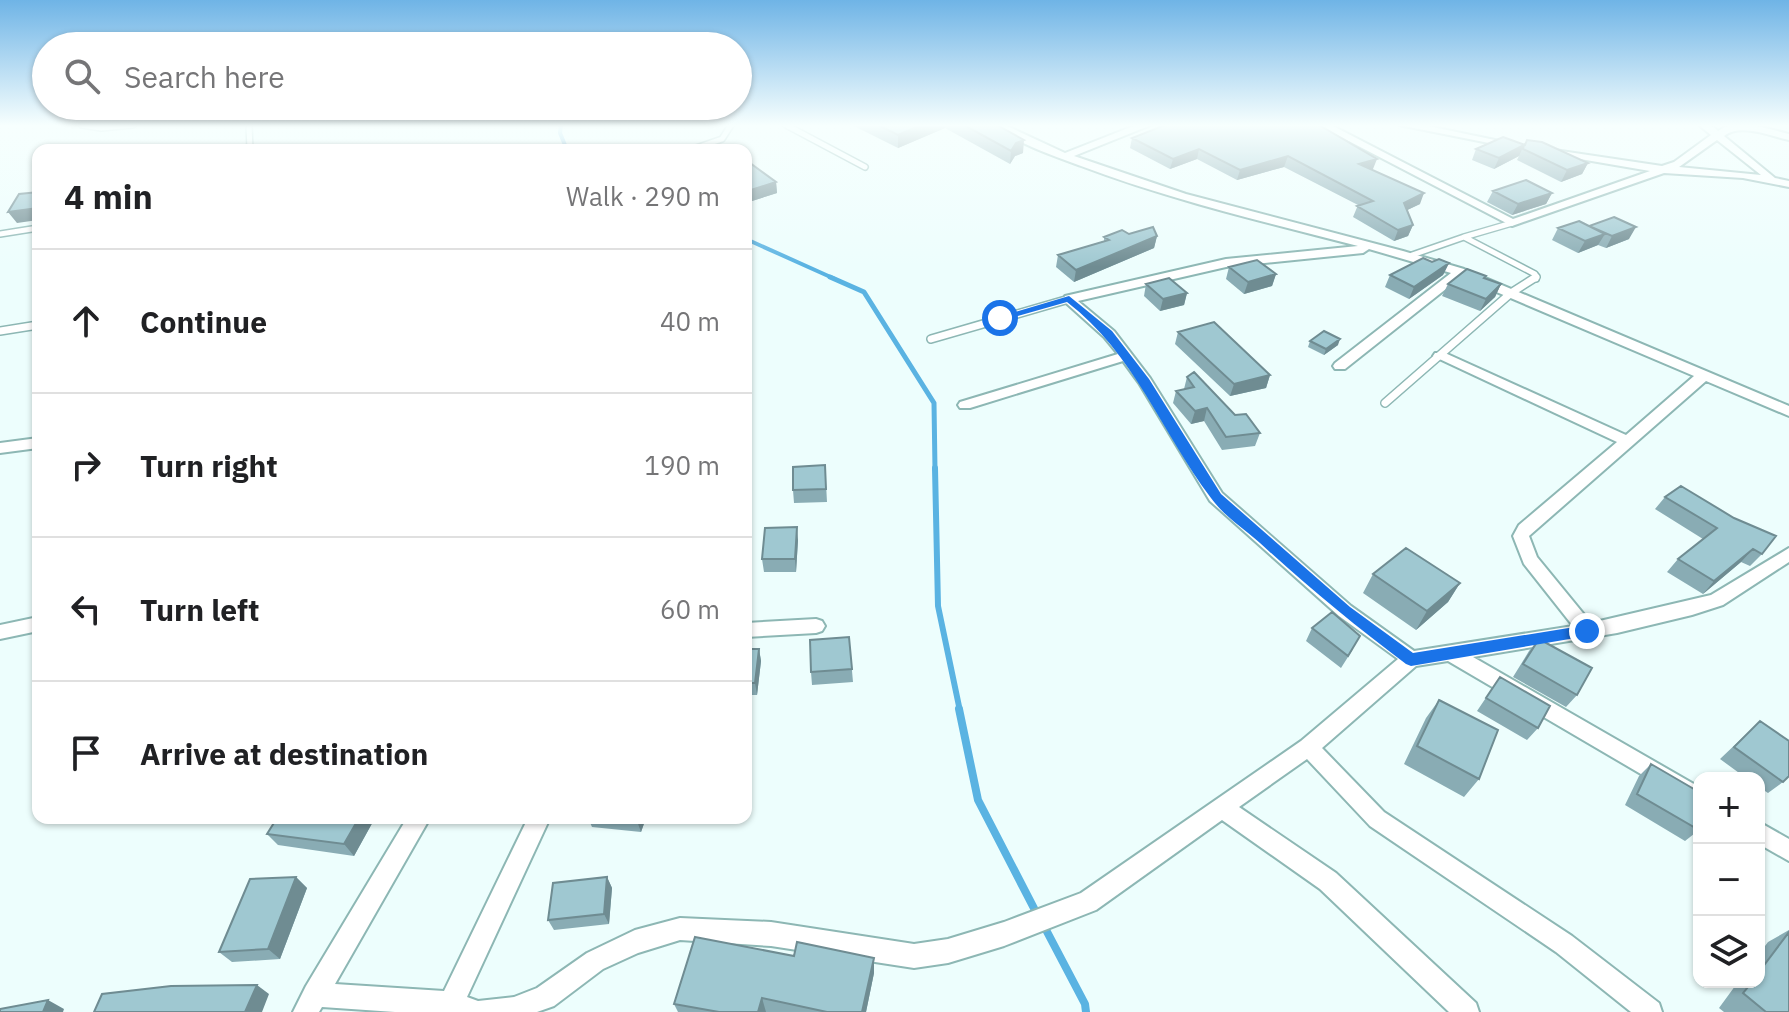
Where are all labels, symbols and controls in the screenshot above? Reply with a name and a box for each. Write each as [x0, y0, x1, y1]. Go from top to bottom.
search box [32, 32, 752, 120]
icon: search [60, 54, 104, 98]
text: Search here [124, 57, 285, 96]
text: 4 min [64, 174, 153, 218]
text: Walk · 290 m [566, 179, 720, 213]
icon: ahead [64, 299, 108, 343]
route start [982, 300, 1018, 336]
text: Continue [140, 302, 267, 341]
text: 40 m [660, 304, 720, 338]
icon: right [64, 443, 108, 487]
text: Turn right [140, 446, 278, 485]
text: 190 m [644, 448, 720, 482]
icon: left [64, 587, 108, 631]
text: Turn left [140, 590, 259, 629]
text: 60 m [660, 592, 720, 626]
route end [1569, 613, 1605, 649]
icon: arrive [64, 731, 108, 775]
text: Arrive at destination [140, 734, 428, 773]
map controls [1693, 772, 1765, 988]
button: + [1693, 772, 1765, 844]
button: − [1693, 844, 1765, 916]
button: layers [1693, 916, 1765, 988]

